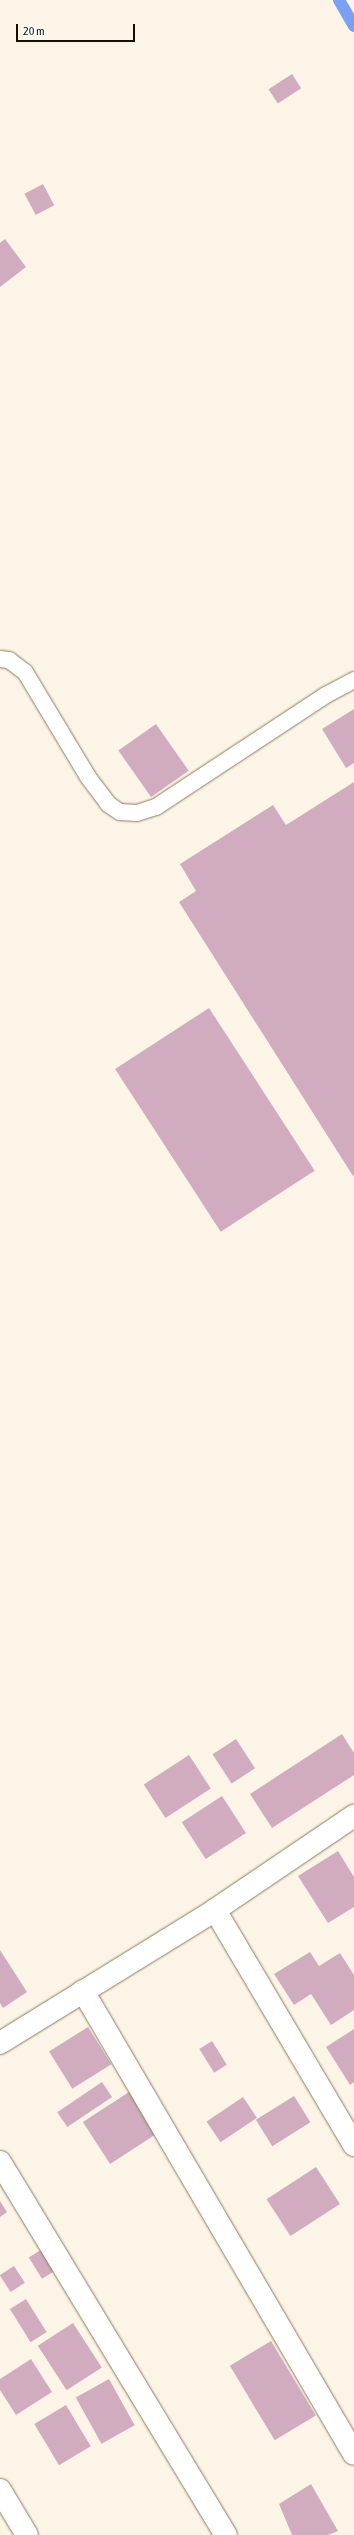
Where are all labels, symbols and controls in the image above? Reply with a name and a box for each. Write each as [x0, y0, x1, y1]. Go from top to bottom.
scale bar [18, 16, 137, 42]
text: 20 m [23, 24, 45, 38]

